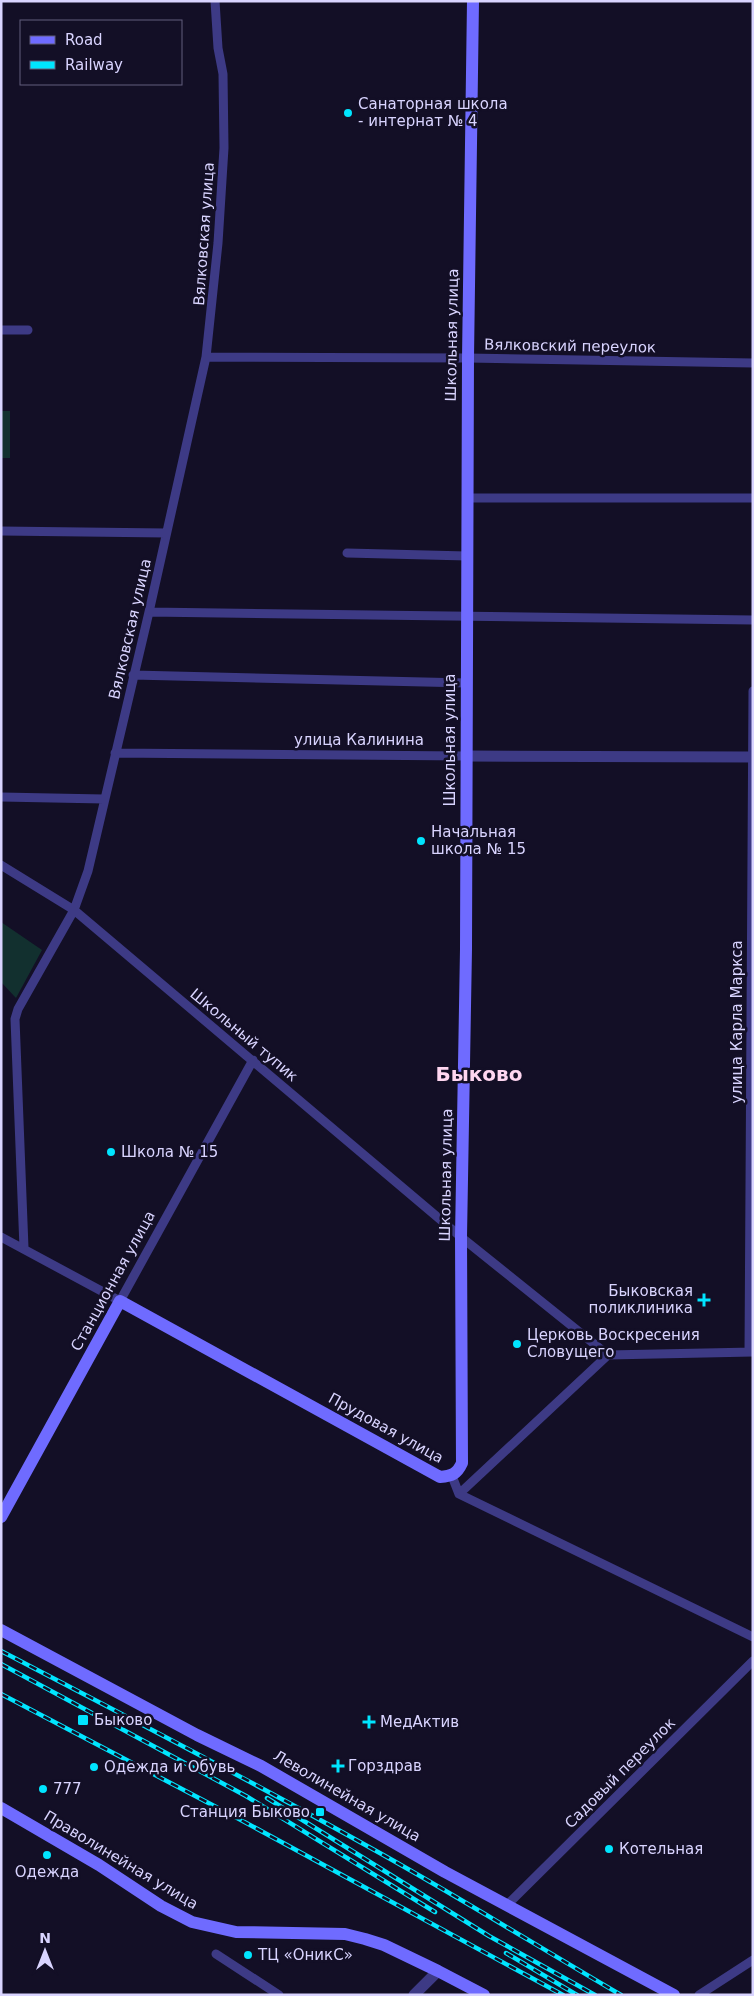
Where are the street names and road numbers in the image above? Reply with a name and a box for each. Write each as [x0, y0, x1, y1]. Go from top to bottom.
street label: Вялковская улица [190, 162, 218, 306]
street label: Школьная улица [442, 268, 462, 402]
street label: Вялковский переулок [484, 336, 656, 356]
street label: Вялковская улица [105, 557, 155, 701]
street label: Школьная улица [441, 673, 459, 807]
street label: улица Калинина [294, 731, 424, 749]
street label: улица Карла Маркса [728, 940, 746, 1104]
street label: Школьный тупик [186, 985, 302, 1085]
street label: Школьная улица [436, 1108, 456, 1242]
street label: Станционная улица [67, 1208, 159, 1354]
street label: Прудовая улица [325, 1389, 447, 1467]
street label: Садовый переулок [561, 1714, 679, 1832]
street label: Леволинейная улица [270, 1746, 424, 1846]
street label: Праволинейная улица [41, 1807, 201, 1913]

